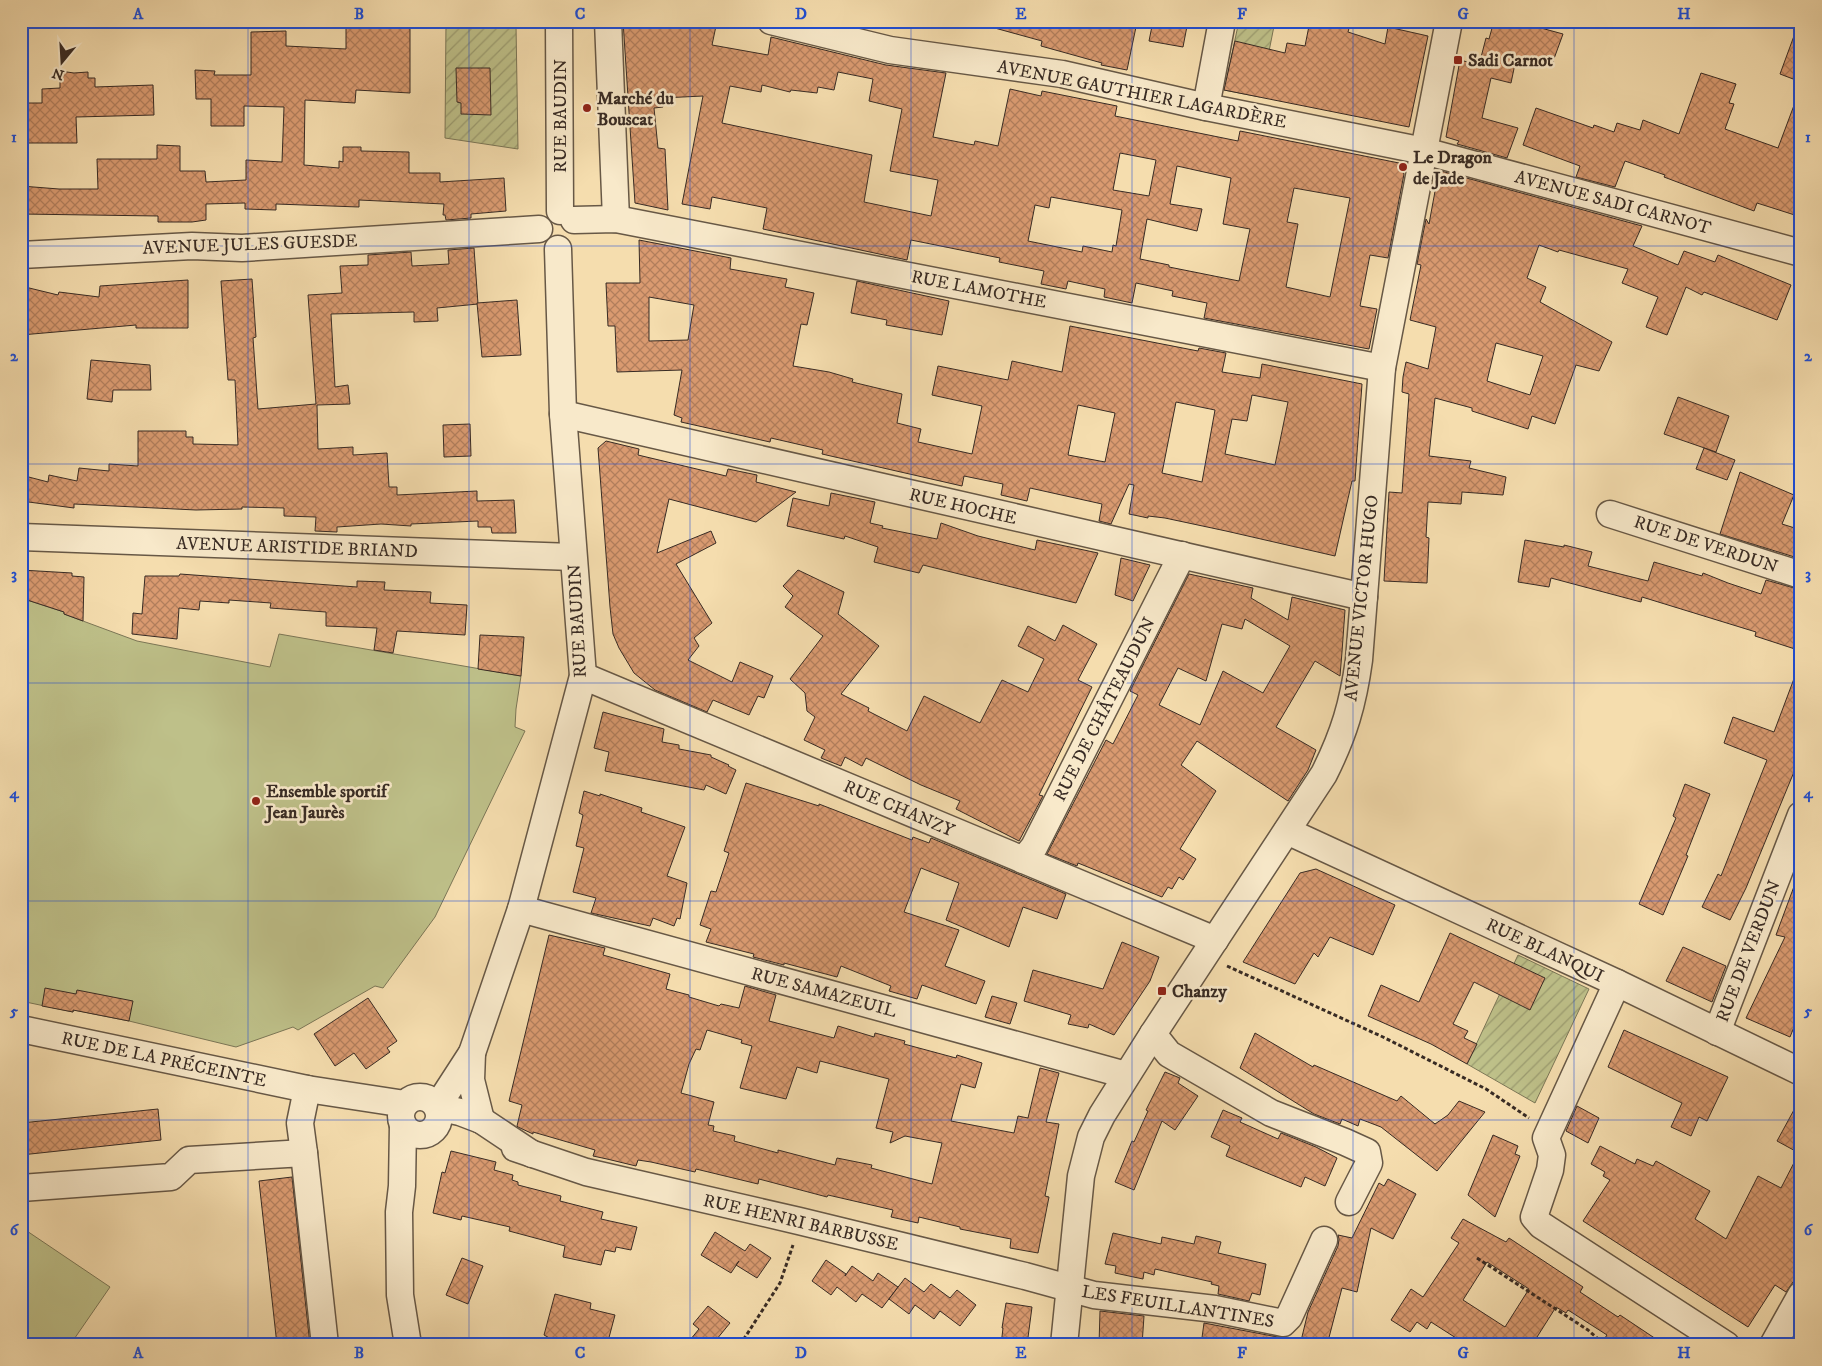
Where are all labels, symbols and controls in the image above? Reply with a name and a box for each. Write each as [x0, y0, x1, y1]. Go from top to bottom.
text: A [132, 4, 144, 24]
text: B [354, 4, 364, 24]
text: C [575, 4, 585, 24]
text: D [795, 4, 807, 24]
text: E [1015, 4, 1027, 24]
text: F [1237, 4, 1247, 24]
text: G [1457, 4, 1469, 24]
text: H [1677, 4, 1691, 24]
north arrow [38, 38, 88, 88]
place label: Sadi Carnot [1468, 50, 1553, 72]
marker: Sadi Carnot [1452, 54, 1464, 66]
street label: AVENUE GAUTHIER LAGARDÈRE [995, 56, 1288, 134]
street label: RUE BAUDIN [550, 59, 572, 173]
text: N [50, 63, 67, 84]
place label: Marché du Bouscat [597, 88, 674, 131]
marker: Marché du Bouscat [581, 102, 593, 114]
text: 1 [11, 127, 17, 147]
text: 1 [1805, 127, 1811, 147]
place label: Le Dragon de Jade [1413, 147, 1493, 190]
marker: Le Dragon de Jade [1397, 161, 1409, 173]
street label: AVENUE SADI CARNOT [1512, 166, 1714, 240]
street label: AVENUE JULES GUESDE [142, 230, 358, 260]
street label: RUE LAMOTHE [909, 266, 1049, 314]
text: 2 [10, 346, 19, 366]
text: 2 [1804, 346, 1813, 366]
street label: RUE HOCHE [907, 484, 1019, 530]
street label: AVENUE VICTOR HUGO [1340, 494, 1384, 702]
street label: RUE DE VERDUN [1631, 511, 1781, 579]
street label: AVENUE ARISTIDE BRIAND [176, 533, 418, 563]
street label: RUE BAUDIN [564, 563, 592, 678]
text: 3 [11, 564, 17, 584]
text: 3 [1805, 564, 1811, 584]
street label: RUE DE CHÂTEAUDUN [1048, 613, 1161, 805]
street label: RUE CHANZY [840, 776, 958, 842]
place label: Ensemble sportif Jean Jaurès [264, 781, 390, 824]
text: 4 [8, 783, 19, 803]
text: 4 [1802, 783, 1813, 803]
marker: Ensemble sportif Jean Jaurès [250, 795, 262, 807]
street label: RUE DE VERDUN [1712, 877, 1786, 1025]
street label: RUE BLANQUI [1482, 914, 1607, 988]
street label: RUE SAMAZEUIL [749, 963, 899, 1023]
place label: Chanzy [1172, 981, 1227, 1003]
marker: Chanzy [1156, 985, 1168, 997]
text: 5 [9, 1001, 18, 1021]
text: 5 [1803, 1001, 1812, 1021]
street label: RUE DE LA PRÉCEINTE [59, 1027, 269, 1093]
street label: RUE HENRI BARBUSSE [701, 1190, 901, 1256]
text: 6 [10, 1220, 20, 1240]
text: 6 [1804, 1220, 1814, 1240]
street label: LES FEUILLANTINES [1080, 1281, 1276, 1333]
text: A [132, 1343, 144, 1363]
text: B [354, 1343, 364, 1363]
text: C [575, 1343, 585, 1363]
text: D [795, 1343, 807, 1363]
text: E [1015, 1343, 1027, 1363]
text: F [1237, 1343, 1247, 1363]
text: G [1457, 1343, 1469, 1363]
text: H [1677, 1343, 1691, 1363]

